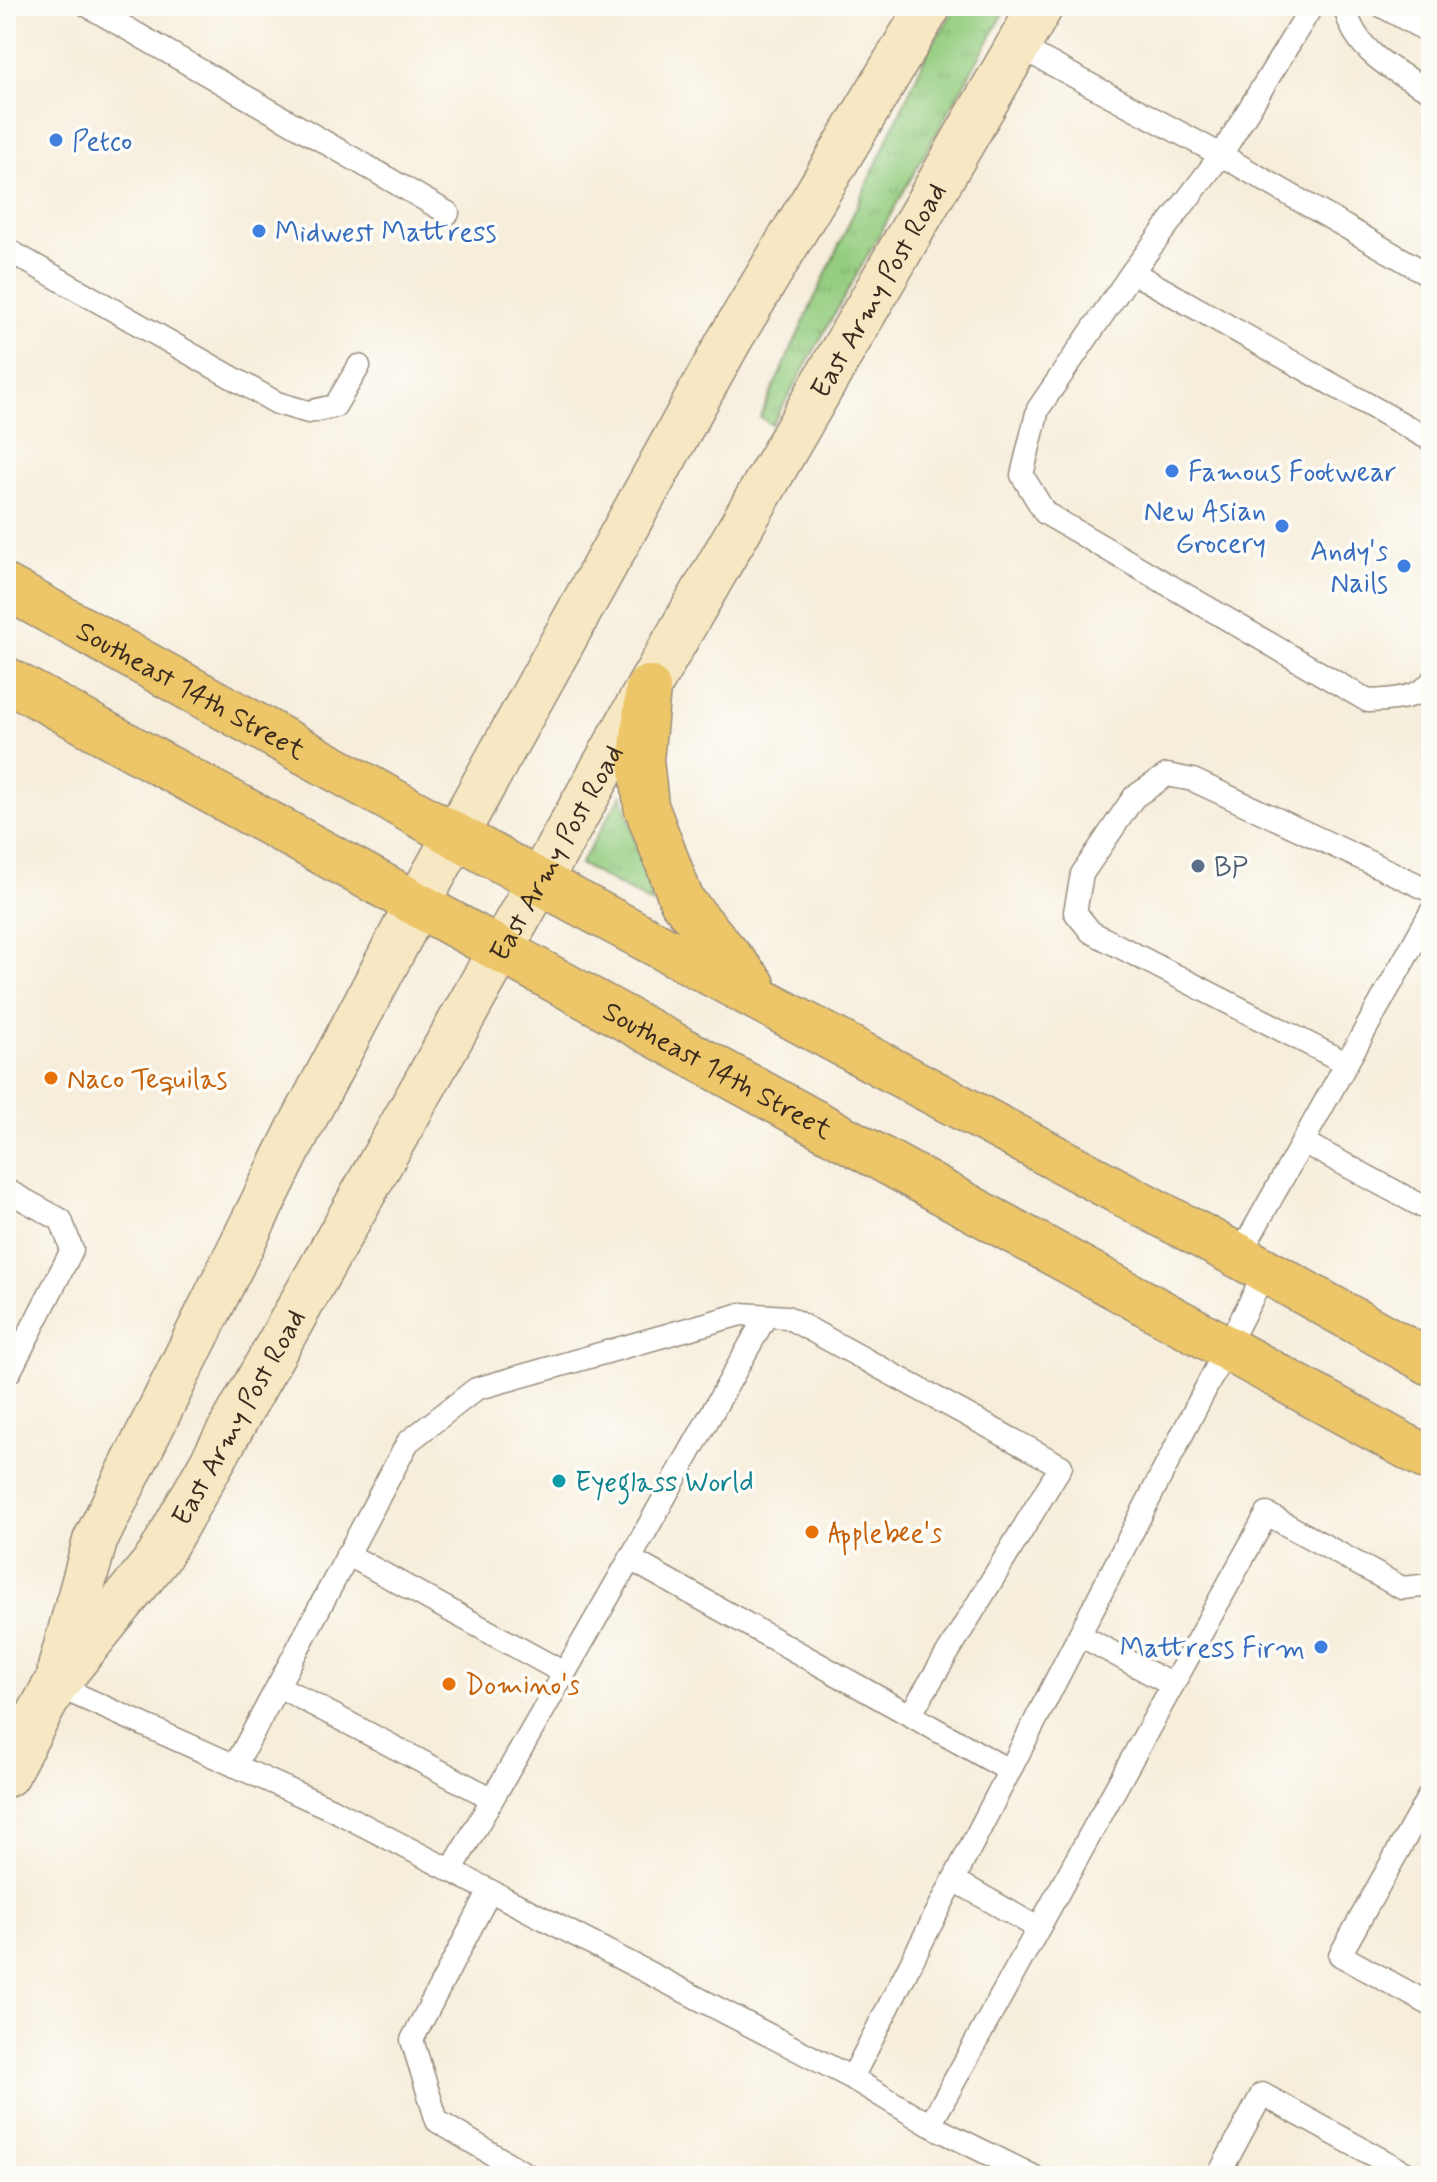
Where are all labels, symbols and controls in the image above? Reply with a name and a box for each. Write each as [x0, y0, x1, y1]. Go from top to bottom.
place label: Petco [72, 124, 132, 161]
marker: Petco [47, 131, 65, 149]
street label: East Army Post Road [803, 177, 956, 405]
place label: Midwest Mattress [275, 215, 497, 252]
marker: Midwest Mattress [250, 222, 268, 240]
place label: Famous Footwear [1188, 455, 1397, 492]
marker: Famous Footwear [1163, 462, 1181, 480]
place label: New Asian Grocery [1144, 494, 1266, 563]
marker: New Asian Grocery [1273, 517, 1291, 535]
place label: Andy's Nails [1310, 534, 1388, 603]
marker: Andy's Nails [1395, 557, 1413, 575]
street label: Southeast 14th Street [69, 614, 312, 770]
street label: East Army Post Road [482, 739, 633, 968]
place label: BP [1214, 850, 1248, 887]
marker: BP [1189, 857, 1207, 875]
street label: Southeast 14th Street [596, 994, 839, 1149]
place label: Naco Tequilas [67, 1062, 228, 1099]
marker: Naco Tequilas [42, 1069, 60, 1087]
street label: East Army Post Road [164, 1303, 315, 1533]
place label: Eyeglass World [575, 1465, 754, 1505]
marker: Eyeglass World [550, 1472, 568, 1490]
place label: Applebee's [828, 1516, 942, 1556]
marker: Applebee's [803, 1523, 821, 1541]
place label: Mattress Firm [1120, 1631, 1305, 1668]
marker: Mattress Firm [1312, 1638, 1330, 1656]
place label: Domino's [465, 1668, 580, 1705]
marker: Domino's [440, 1675, 458, 1693]

